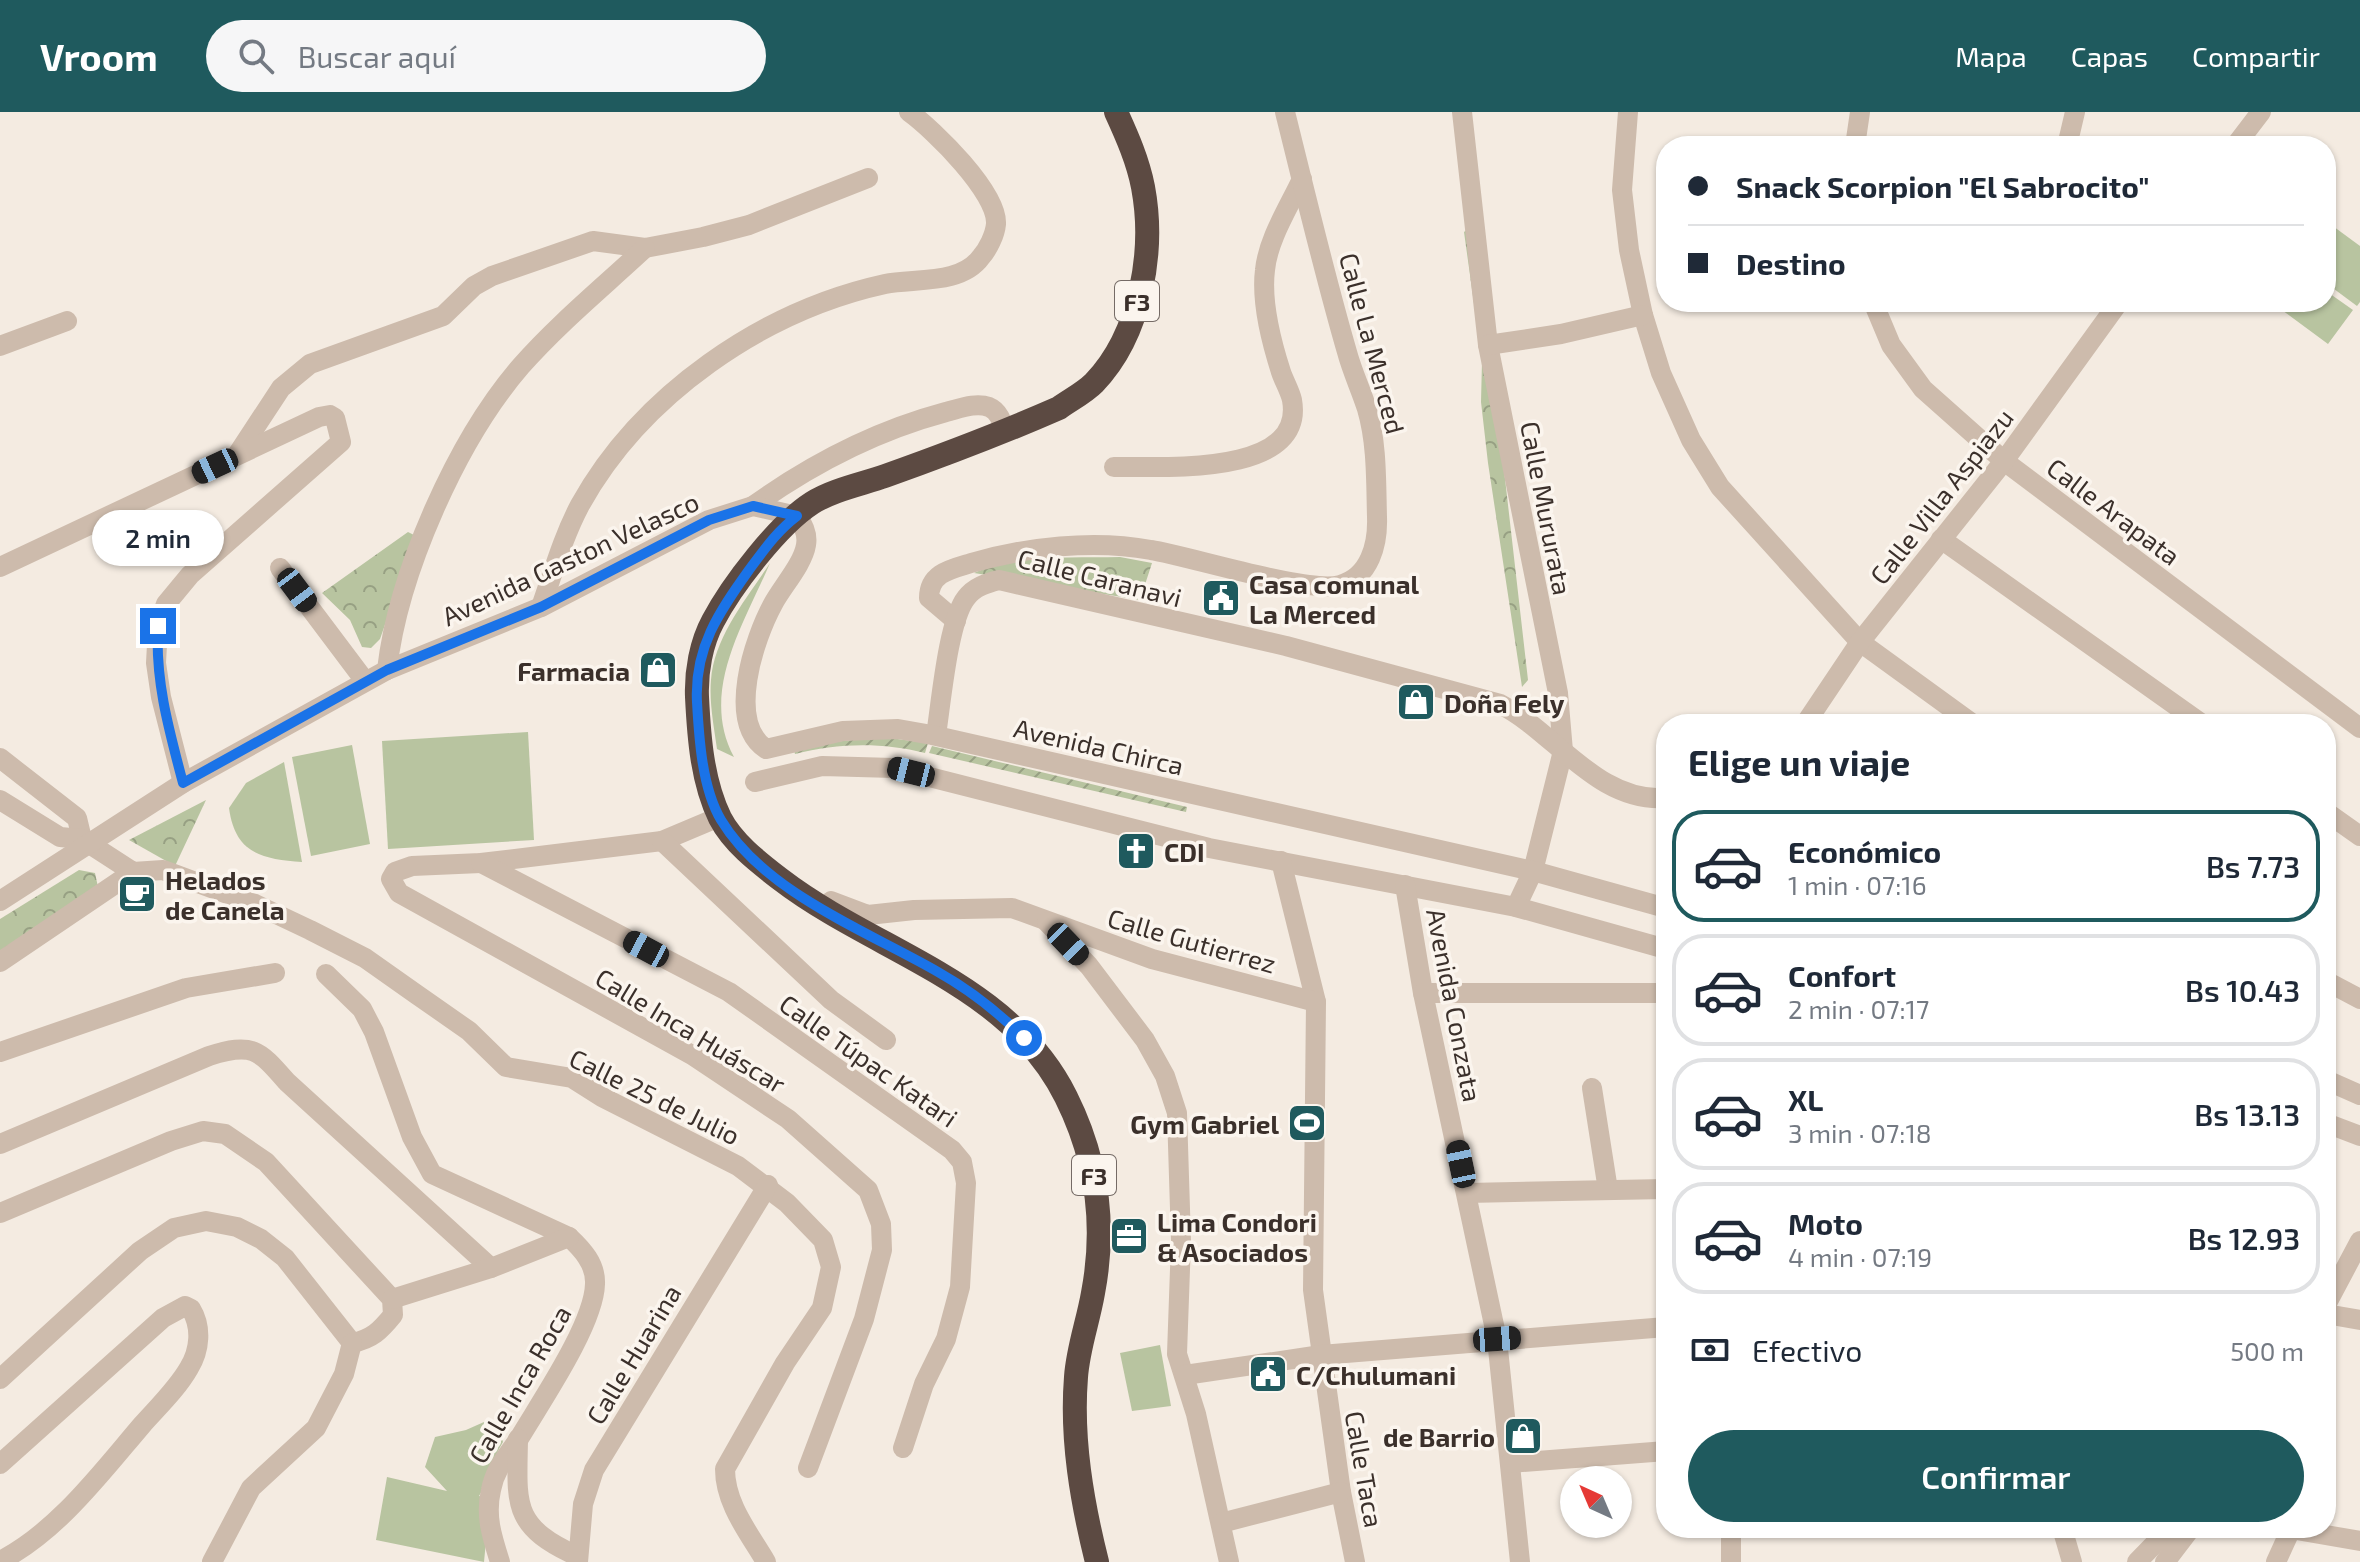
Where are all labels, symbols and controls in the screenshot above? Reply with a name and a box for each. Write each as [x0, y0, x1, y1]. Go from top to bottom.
search box [206, 20, 766, 92]
text: Vroom [40, 33, 158, 79]
icon: search [234, 34, 278, 78]
text: Buscar aquí [298, 38, 456, 74]
text: Mapa [1955, 39, 2027, 73]
text: Capas [2071, 39, 2148, 73]
text: Compartir [2192, 39, 2320, 73]
text: Snack Scorpion "El Sabrocito" [1736, 168, 2150, 204]
text: Destino [1736, 245, 1846, 281]
street label: Calle La Merced [1334, 249, 1412, 437]
road number: F3 [1115, 281, 1159, 321]
street label: Calle Villa Aspiazu [1863, 402, 2019, 590]
street label: Calle Mururata [1515, 419, 1579, 597]
car [188, 445, 242, 487]
street label: Calle Arapata [2042, 451, 2186, 571]
street label: Avenida Gaston Velasco [437, 485, 703, 631]
callout: 2 min [92, 510, 224, 566]
text: 2 min [125, 522, 191, 553]
street label: Calle Caranavi [1015, 542, 1185, 612]
car [273, 564, 321, 616]
place label: Casa comunal La Merced [1249, 568, 1420, 629]
public building icon: Casa comunal La Merced [1200, 577, 1242, 619]
route end [140, 608, 176, 644]
shop icon: Farmacia [637, 649, 679, 691]
place label: Farmacia [517, 655, 630, 686]
shop icon: Doña Fely [1395, 681, 1437, 723]
place label: Doña Fely [1444, 687, 1565, 719]
street label: Avenida Chirca [1011, 711, 1187, 781]
text: Elige un viaje [1688, 740, 1910, 783]
car [885, 755, 937, 789]
church icon: CDI [1115, 830, 1157, 872]
icon: car [1692, 830, 1764, 902]
text: Económico [1788, 833, 1941, 869]
place label: CDI [1164, 836, 1205, 867]
text: Bs 7.73 [2206, 848, 2300, 884]
place label: Helados de Canela [165, 864, 285, 925]
text: 1 min · 07:16 [1788, 869, 1927, 900]
cafe icon: Helados de Canela [116, 873, 158, 915]
street label: Calle Gutierrez [1104, 901, 1280, 979]
street label: Avenida Conzata [1421, 906, 1489, 1104]
car [1043, 918, 1093, 970]
car [619, 927, 673, 971]
icon: car [1692, 954, 1764, 1026]
text: Confort [1788, 957, 1896, 993]
street label: Calle Inca Huáscar [590, 961, 792, 1099]
text: Bs 10.43 [2185, 972, 2300, 1008]
street label: Calle Túpac Katari [774, 987, 964, 1133]
text: 2 min · 07:17 [1788, 993, 1929, 1024]
route start [1006, 1020, 1042, 1056]
street label: Calle 25 de Julio [565, 1041, 745, 1151]
icon: car [1692, 1078, 1764, 1150]
text: XL [1788, 1081, 1823, 1117]
text: Bs 13.13 [2194, 1096, 2300, 1132]
sports icon: Gym Gabriel [1286, 1102, 1328, 1144]
place label: Gym Gabriel [1130, 1108, 1279, 1140]
text: 3 min · 07:18 [1788, 1117, 1932, 1148]
car [1444, 1138, 1478, 1190]
road number: F3 [1072, 1155, 1116, 1195]
icon: car [1692, 1202, 1764, 1274]
text: Moto [1788, 1205, 1863, 1241]
place label: Lima Condori & Asociados [1157, 1206, 1317, 1267]
office icon: Lima Condori & Asociados [1108, 1215, 1150, 1257]
text: Bs 12.93 [2188, 1220, 2300, 1256]
text: 4 min · 07:19 [1788, 1241, 1932, 1272]
street label: Calle Huarina [579, 1279, 687, 1429]
street label: Calle Inca Roca [461, 1300, 577, 1468]
car [1472, 1325, 1522, 1353]
icon: cash [1688, 1328, 1732, 1372]
text: Efectivo [1752, 1332, 1862, 1368]
text: 500 m [2230, 1335, 2304, 1366]
public building icon: C/Chulumani [1247, 1353, 1289, 1395]
place label: C/Chulumani [1296, 1359, 1456, 1390]
street label: Calle Taca [1340, 1408, 1390, 1530]
shop icon: de Barrio [1502, 1415, 1544, 1457]
place label: de Barrio [1383, 1421, 1495, 1452]
button: Confirmar [1688, 1430, 2304, 1522]
north arrow [1560, 1466, 1632, 1538]
map controls [1560, 1466, 1632, 1538]

